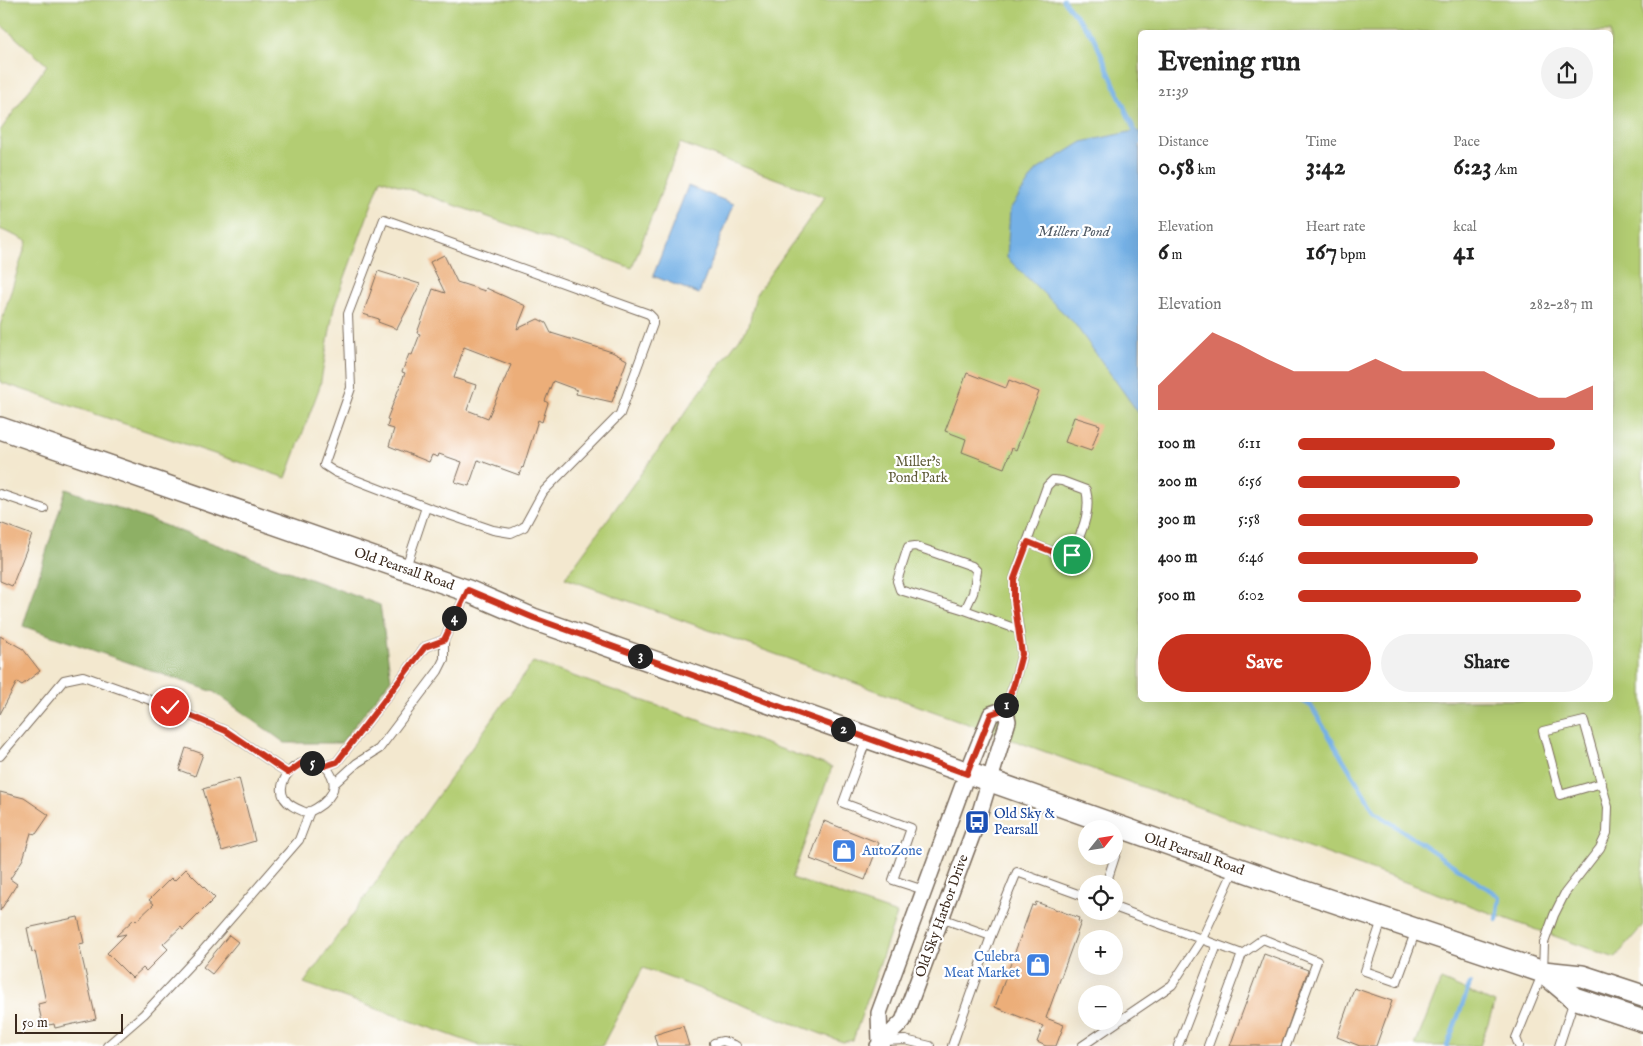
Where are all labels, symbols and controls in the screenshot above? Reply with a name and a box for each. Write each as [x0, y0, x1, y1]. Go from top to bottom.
text: Evening run [1158, 45, 1301, 80]
button: share [1541, 47, 1593, 99]
text: 21:39 [1158, 82, 1189, 102]
text: Distance [1158, 133, 1209, 151]
text: Time [1306, 133, 1337, 151]
text: Pace [1453, 133, 1480, 151]
text: 0.58 [1158, 151, 1195, 183]
text: 3:42 [1306, 151, 1346, 183]
text: 6:23 [1453, 151, 1492, 183]
text: km [1195, 161, 1216, 179]
text: /km [1492, 161, 1518, 179]
text: Elevation [1158, 218, 1214, 236]
text: Heart rate [1306, 218, 1365, 236]
text: kcal [1453, 218, 1477, 236]
water label: Millers Pond [1038, 222, 1111, 241]
text: 6 [1158, 236, 1169, 268]
text: 167 [1306, 236, 1337, 268]
text: 41 [1453, 236, 1475, 268]
text: m [1169, 246, 1182, 264]
text: bpm [1337, 246, 1366, 264]
text: Elevation [1158, 295, 1221, 315]
text: 282–287 m [1529, 295, 1593, 315]
text: 100 m [1158, 434, 1195, 454]
text: 6:11 [1238, 434, 1261, 454]
park label: Miller's Pond Park [888, 453, 948, 487]
text: 200 m [1158, 472, 1197, 492]
text: 6:56 [1238, 472, 1261, 492]
text: 300 m [1158, 510, 1196, 530]
text: 5:58 [1238, 510, 1260, 530]
pin [1051, 534, 1093, 576]
icon: arrive [1058, 541, 1086, 569]
street label: Old Pearsall Road [352, 543, 457, 595]
text: 400 m [1158, 548, 1197, 568]
text: 6:46 [1238, 548, 1264, 568]
text: 500 m [1158, 586, 1195, 606]
text: 6:02 [1238, 586, 1264, 606]
pin: 4 [442, 606, 466, 630]
text: 4 [451, 609, 458, 627]
button: Save [1158, 634, 1371, 692]
button: Share [1381, 634, 1593, 692]
pin: 3 [628, 644, 652, 668]
text: 3 [638, 647, 643, 665]
pin [149, 686, 191, 728]
pin: 1 [994, 692, 1018, 718]
icon: check [156, 693, 184, 721]
text: 1 [1004, 696, 1009, 714]
pin: 2 [830, 716, 856, 742]
text: 2 [840, 720, 847, 738]
pin: 5 [300, 750, 324, 776]
text: 5 [310, 754, 315, 772]
place label: Old Sky & Pearsall [994, 805, 1056, 839]
bus stop icon: Old Sky & Pearsall [964, 809, 990, 835]
north arrow [1078, 820, 1122, 865]
map controls [1078, 820, 1123, 1030]
street label: Old Pearsall Road [1142, 828, 1247, 880]
shop icon: AutoZone [831, 838, 857, 864]
place label: AutoZone [861, 842, 923, 860]
street label: Old Sky Harbor Drive [911, 852, 973, 980]
button: locate [1078, 875, 1123, 920]
button: + [1078, 930, 1123, 975]
place label: Culebra Meat Market [944, 948, 1021, 982]
shop icon: Culebra Meat Market [1025, 952, 1051, 978]
button: − [1078, 985, 1123, 1030]
scale bar [15, 1011, 122, 1034]
text: 50 m [22, 1014, 48, 1032]

